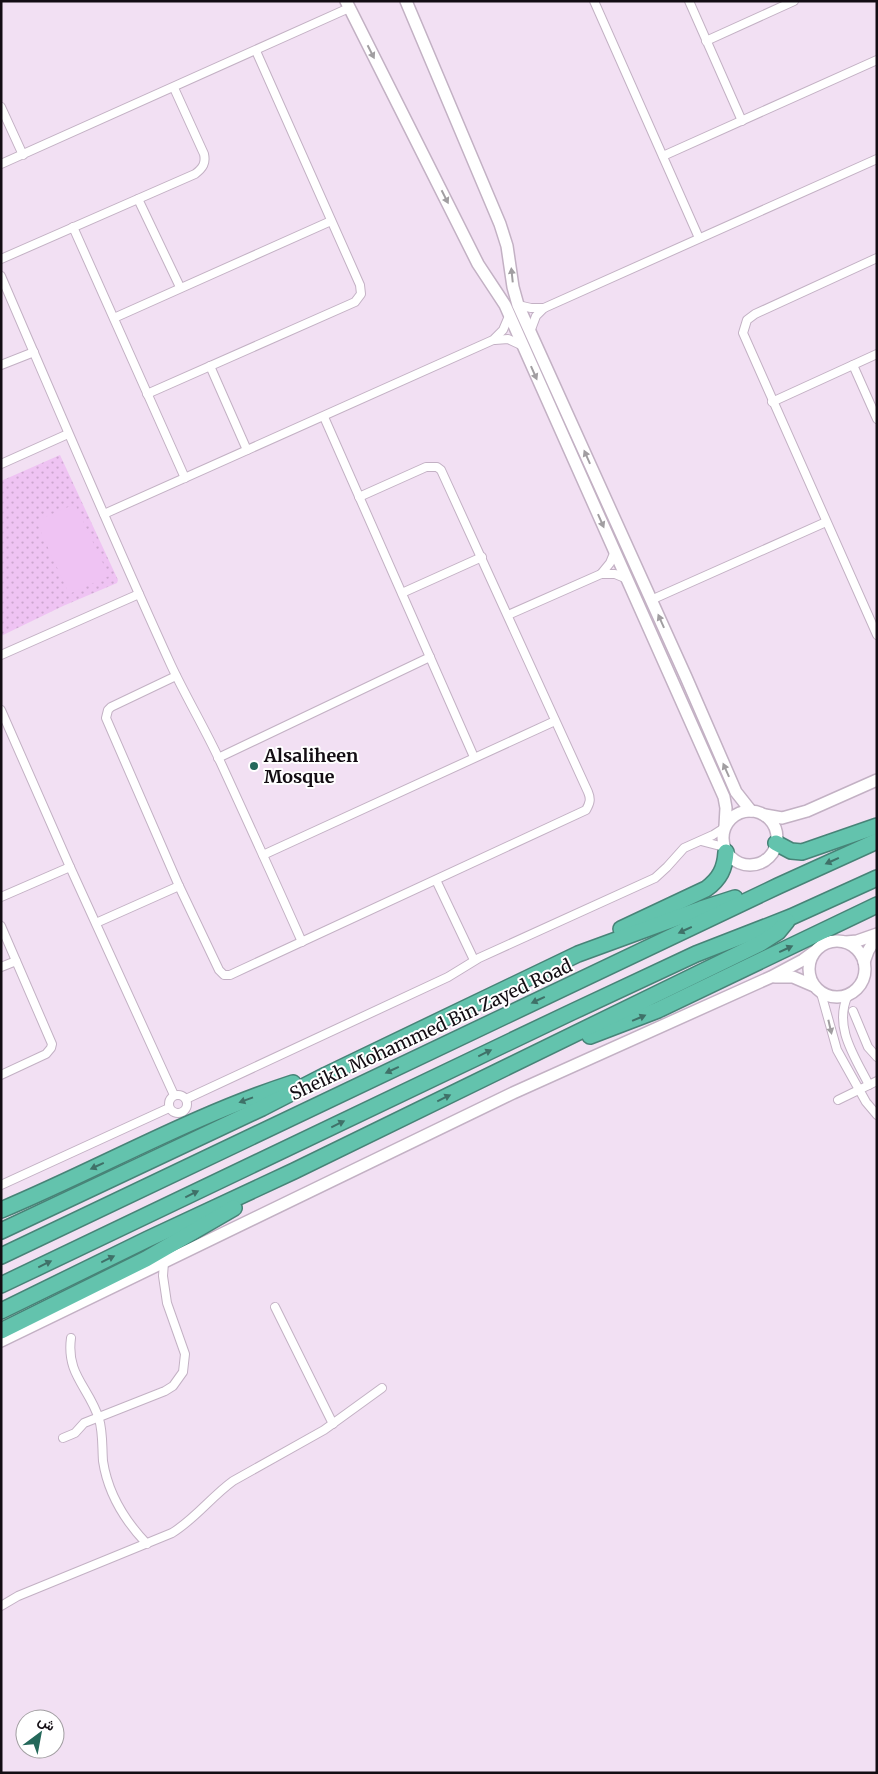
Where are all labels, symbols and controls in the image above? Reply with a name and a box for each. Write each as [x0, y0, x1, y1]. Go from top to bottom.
one-way arrow [367, 45, 375, 59]
one-way arrow [441, 190, 449, 204]
one-way arrow [508, 266, 516, 282]
one-way arrow [530, 366, 538, 380]
one-way arrow [582, 450, 590, 464]
one-way arrow [597, 514, 605, 528]
one-way arrow [656, 614, 664, 628]
place label: Alsaliheen Mosque [263, 744, 358, 788]
marker: Alsaliheen Mosque [248, 760, 260, 772]
one-way arrow [722, 763, 730, 777]
one-way arrow [825, 858, 839, 866]
one-way arrow [678, 926, 692, 934]
one-way arrow [779, 945, 793, 953]
street label: Sheikh Mohammed Bin Zayed Road [286, 954, 576, 1105]
one-way arrow [531, 996, 546, 1004]
one-way arrow [632, 1014, 647, 1022]
one-way arrow [826, 1019, 834, 1034]
one-way arrow [478, 1049, 492, 1057]
one-way arrow [385, 1066, 399, 1074]
one-way arrow [437, 1094, 451, 1102]
one-way arrow [238, 1096, 253, 1104]
one-way arrow [331, 1119, 346, 1128]
one-way arrow [90, 1162, 105, 1171]
one-way arrow [185, 1190, 199, 1198]
one-way arrow [101, 1254, 115, 1262]
one-way arrow [38, 1260, 52, 1268]
north arrow [15, 1709, 65, 1759]
text: ش [35, 1711, 59, 1735]

